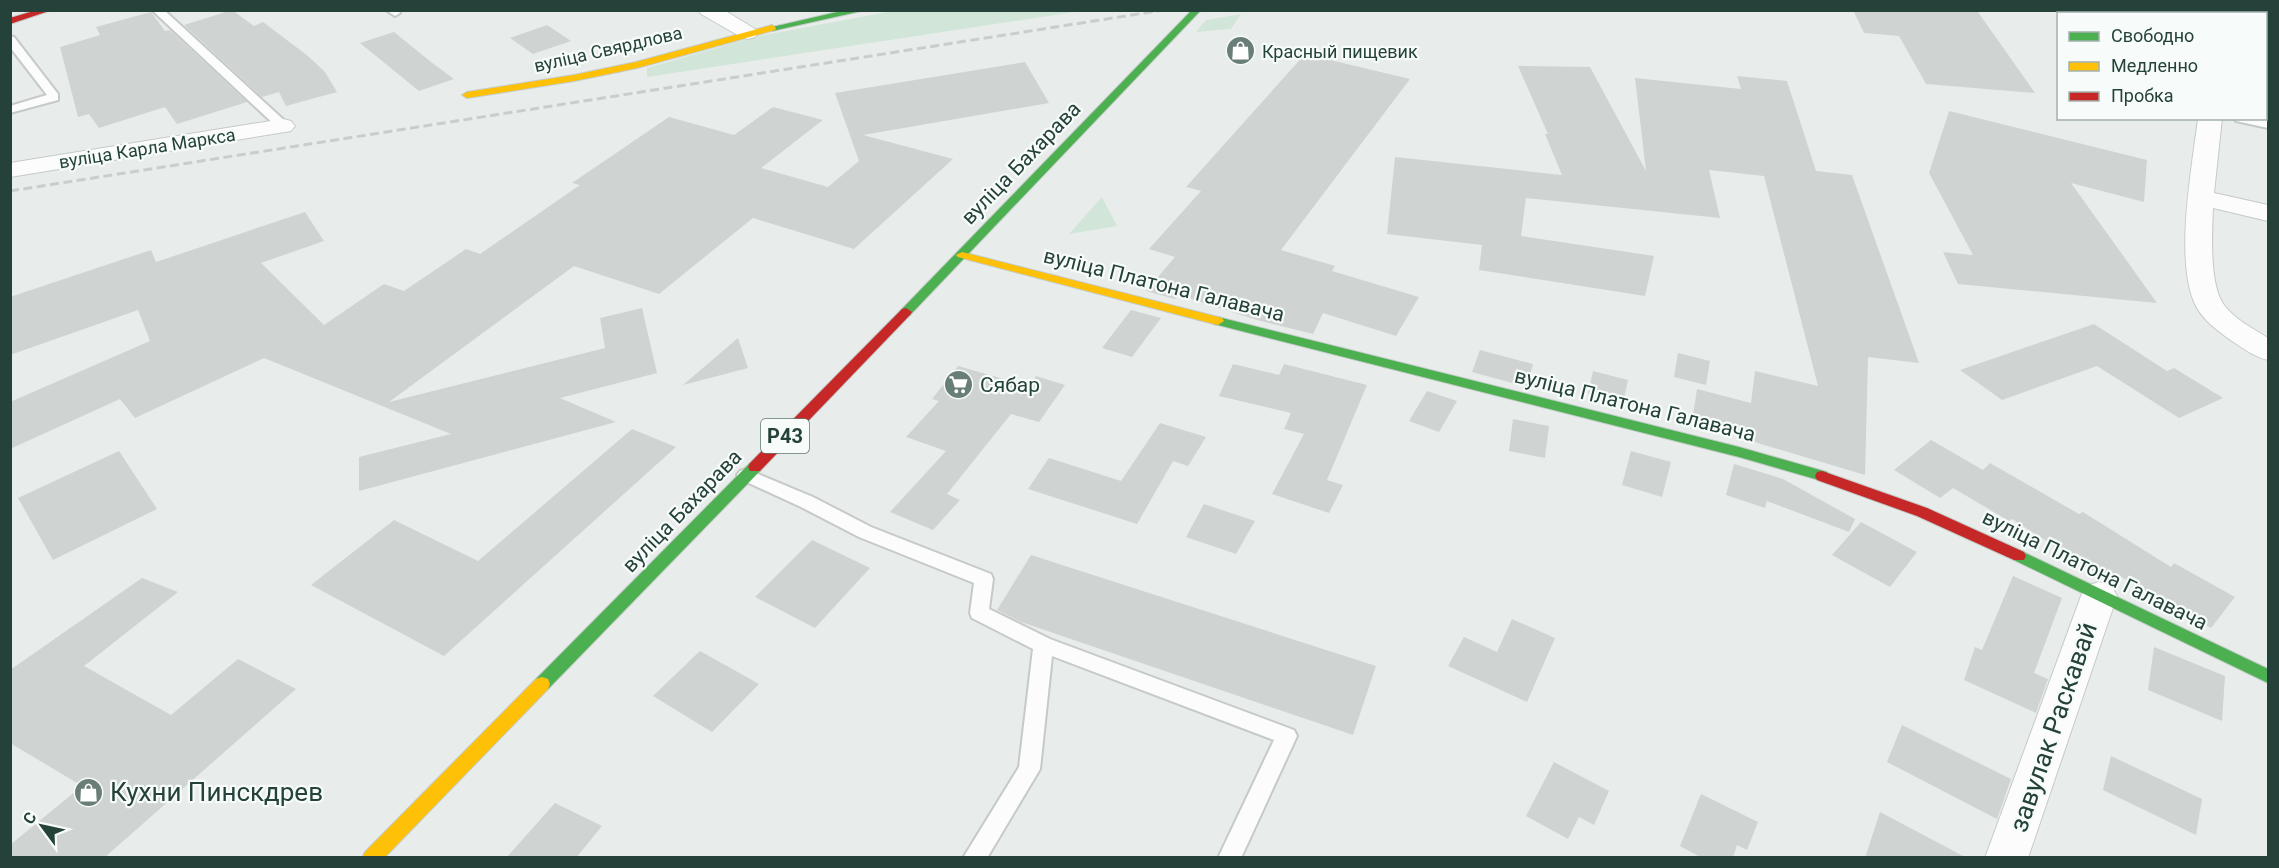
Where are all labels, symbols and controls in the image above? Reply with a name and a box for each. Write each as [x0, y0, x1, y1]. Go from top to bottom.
legend [2057, 12, 2267, 120]
street label: вуліца Свярдлова [532, 22, 684, 76]
text: Свободно [2111, 25, 2194, 46]
shop icon: Красный пищевик [1225, 35, 1257, 67]
place label: Красный пищевик [1262, 41, 1418, 62]
text: Медленно [2111, 55, 2198, 76]
text: Пробка [2111, 85, 2174, 106]
street label: вуліца Бахарава [956, 97, 1086, 229]
street label: вуліца Карла Маркса [57, 124, 237, 172]
street label: вуліца Платона Галавача [1041, 243, 1287, 327]
street label: вуліца Платона Галавача [1512, 363, 1758, 447]
supermarket icon: Сябар [943, 369, 975, 401]
place label: Сябар [980, 373, 1040, 397]
road number: Р43 [761, 419, 809, 453]
street label: вуліца Бахарава [617, 445, 747, 577]
street label: вуліца Платона Галавача [1979, 505, 2211, 635]
street label: завулак Раскавай [2003, 618, 2103, 836]
shop icon: Кухни Пинскдрев [73, 776, 105, 808]
place label: Кухни Пинскдрев [110, 777, 323, 807]
north arrow [12, 796, 72, 856]
text: С [19, 809, 41, 828]

